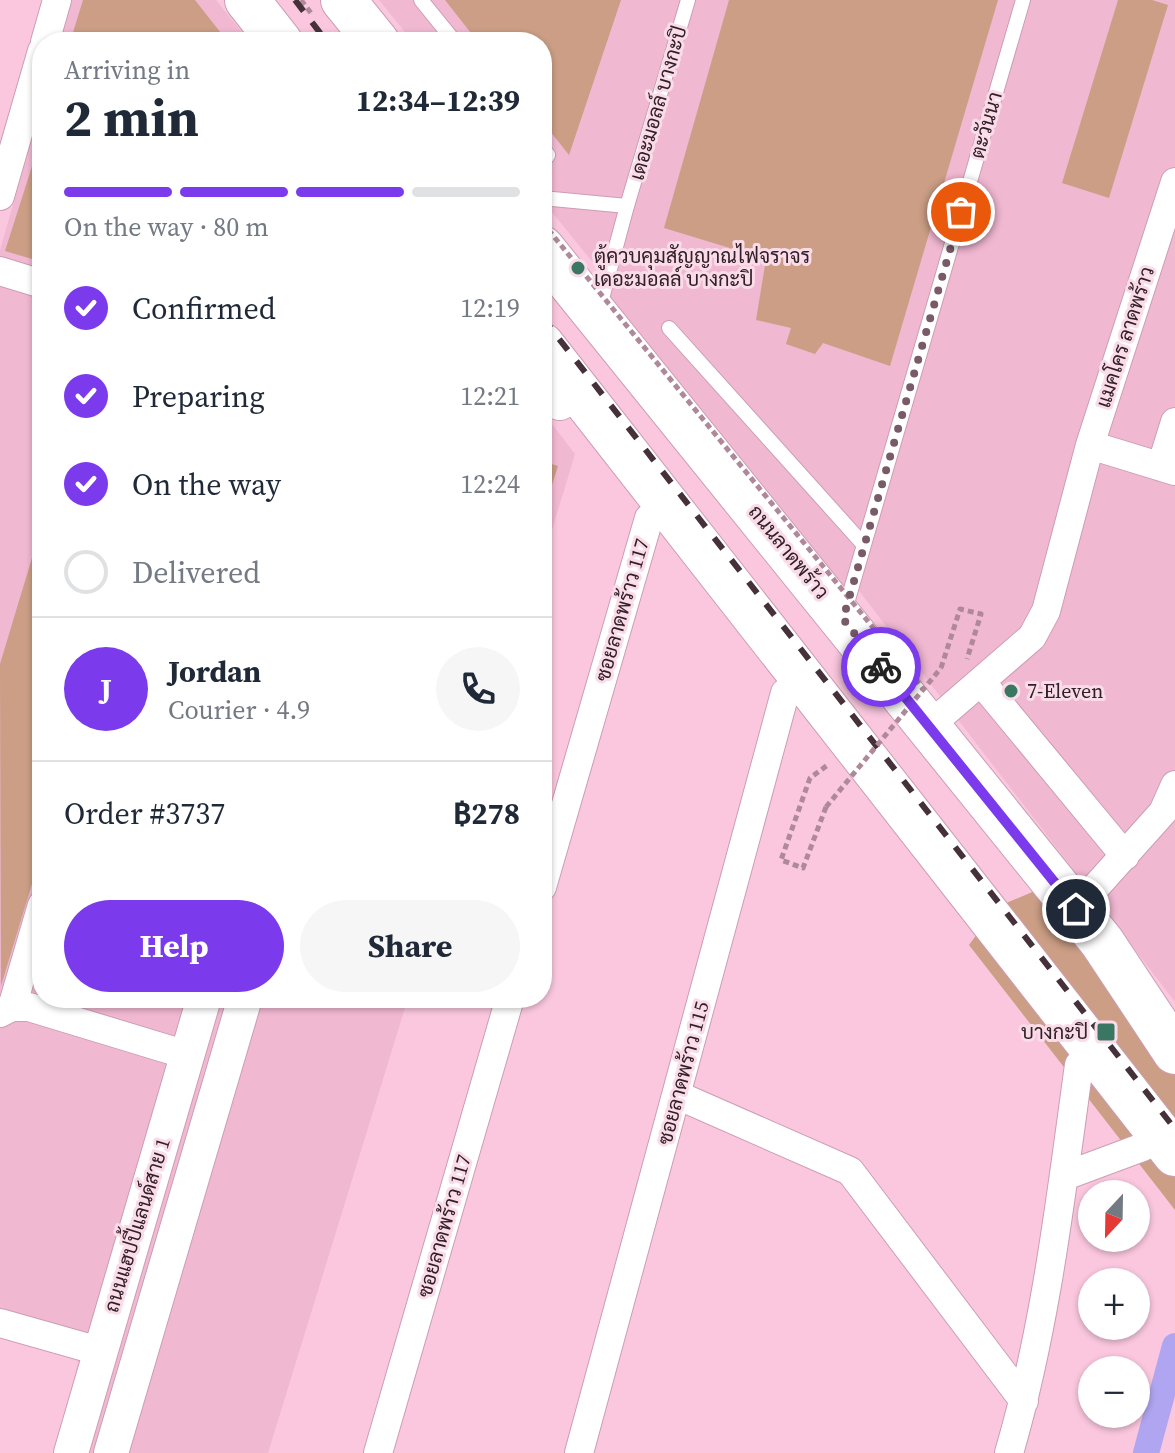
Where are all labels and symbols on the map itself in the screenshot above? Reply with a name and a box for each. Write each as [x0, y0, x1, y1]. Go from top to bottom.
street label: เดอะมอลล์ บางกะปิ [623, 23, 693, 183]
street label: ตะวันนา [963, 88, 1009, 162]
pin [927, 178, 995, 246]
place label: ตู้ควบคุมสัญญาณไฟจราจร เดอะมอลล์ บางกะปิ [594, 242, 810, 293]
marker: ตู้ควบคุมสัญญาณไฟจราจร เดอะมอลล์ บางกะปิ [569, 259, 587, 277]
street label: แมคโคร ลาดพร้าว [1089, 263, 1161, 411]
street label: ถนนลาดพร้าว [742, 499, 836, 605]
street label: ซอยลาดพร้าว 117 [588, 535, 656, 685]
courier [841, 627, 921, 707]
place label: 7-Eleven [1027, 677, 1103, 705]
marker: 7-Eleven [1002, 682, 1020, 700]
pin [1042, 875, 1110, 943]
street label: ซอยลาดพร้าว 115 [650, 998, 716, 1148]
place label: บางกะปิ [1021, 1018, 1088, 1046]
marker: บางกะปิ [1095, 1021, 1117, 1043]
street label: ถนนแฮปปี้แลนด์สาย 1 [93, 1133, 177, 1316]
street label: ซอยลาดพร้าว 117 [410, 1151, 478, 1301]
north arrow [1078, 1180, 1150, 1252]

